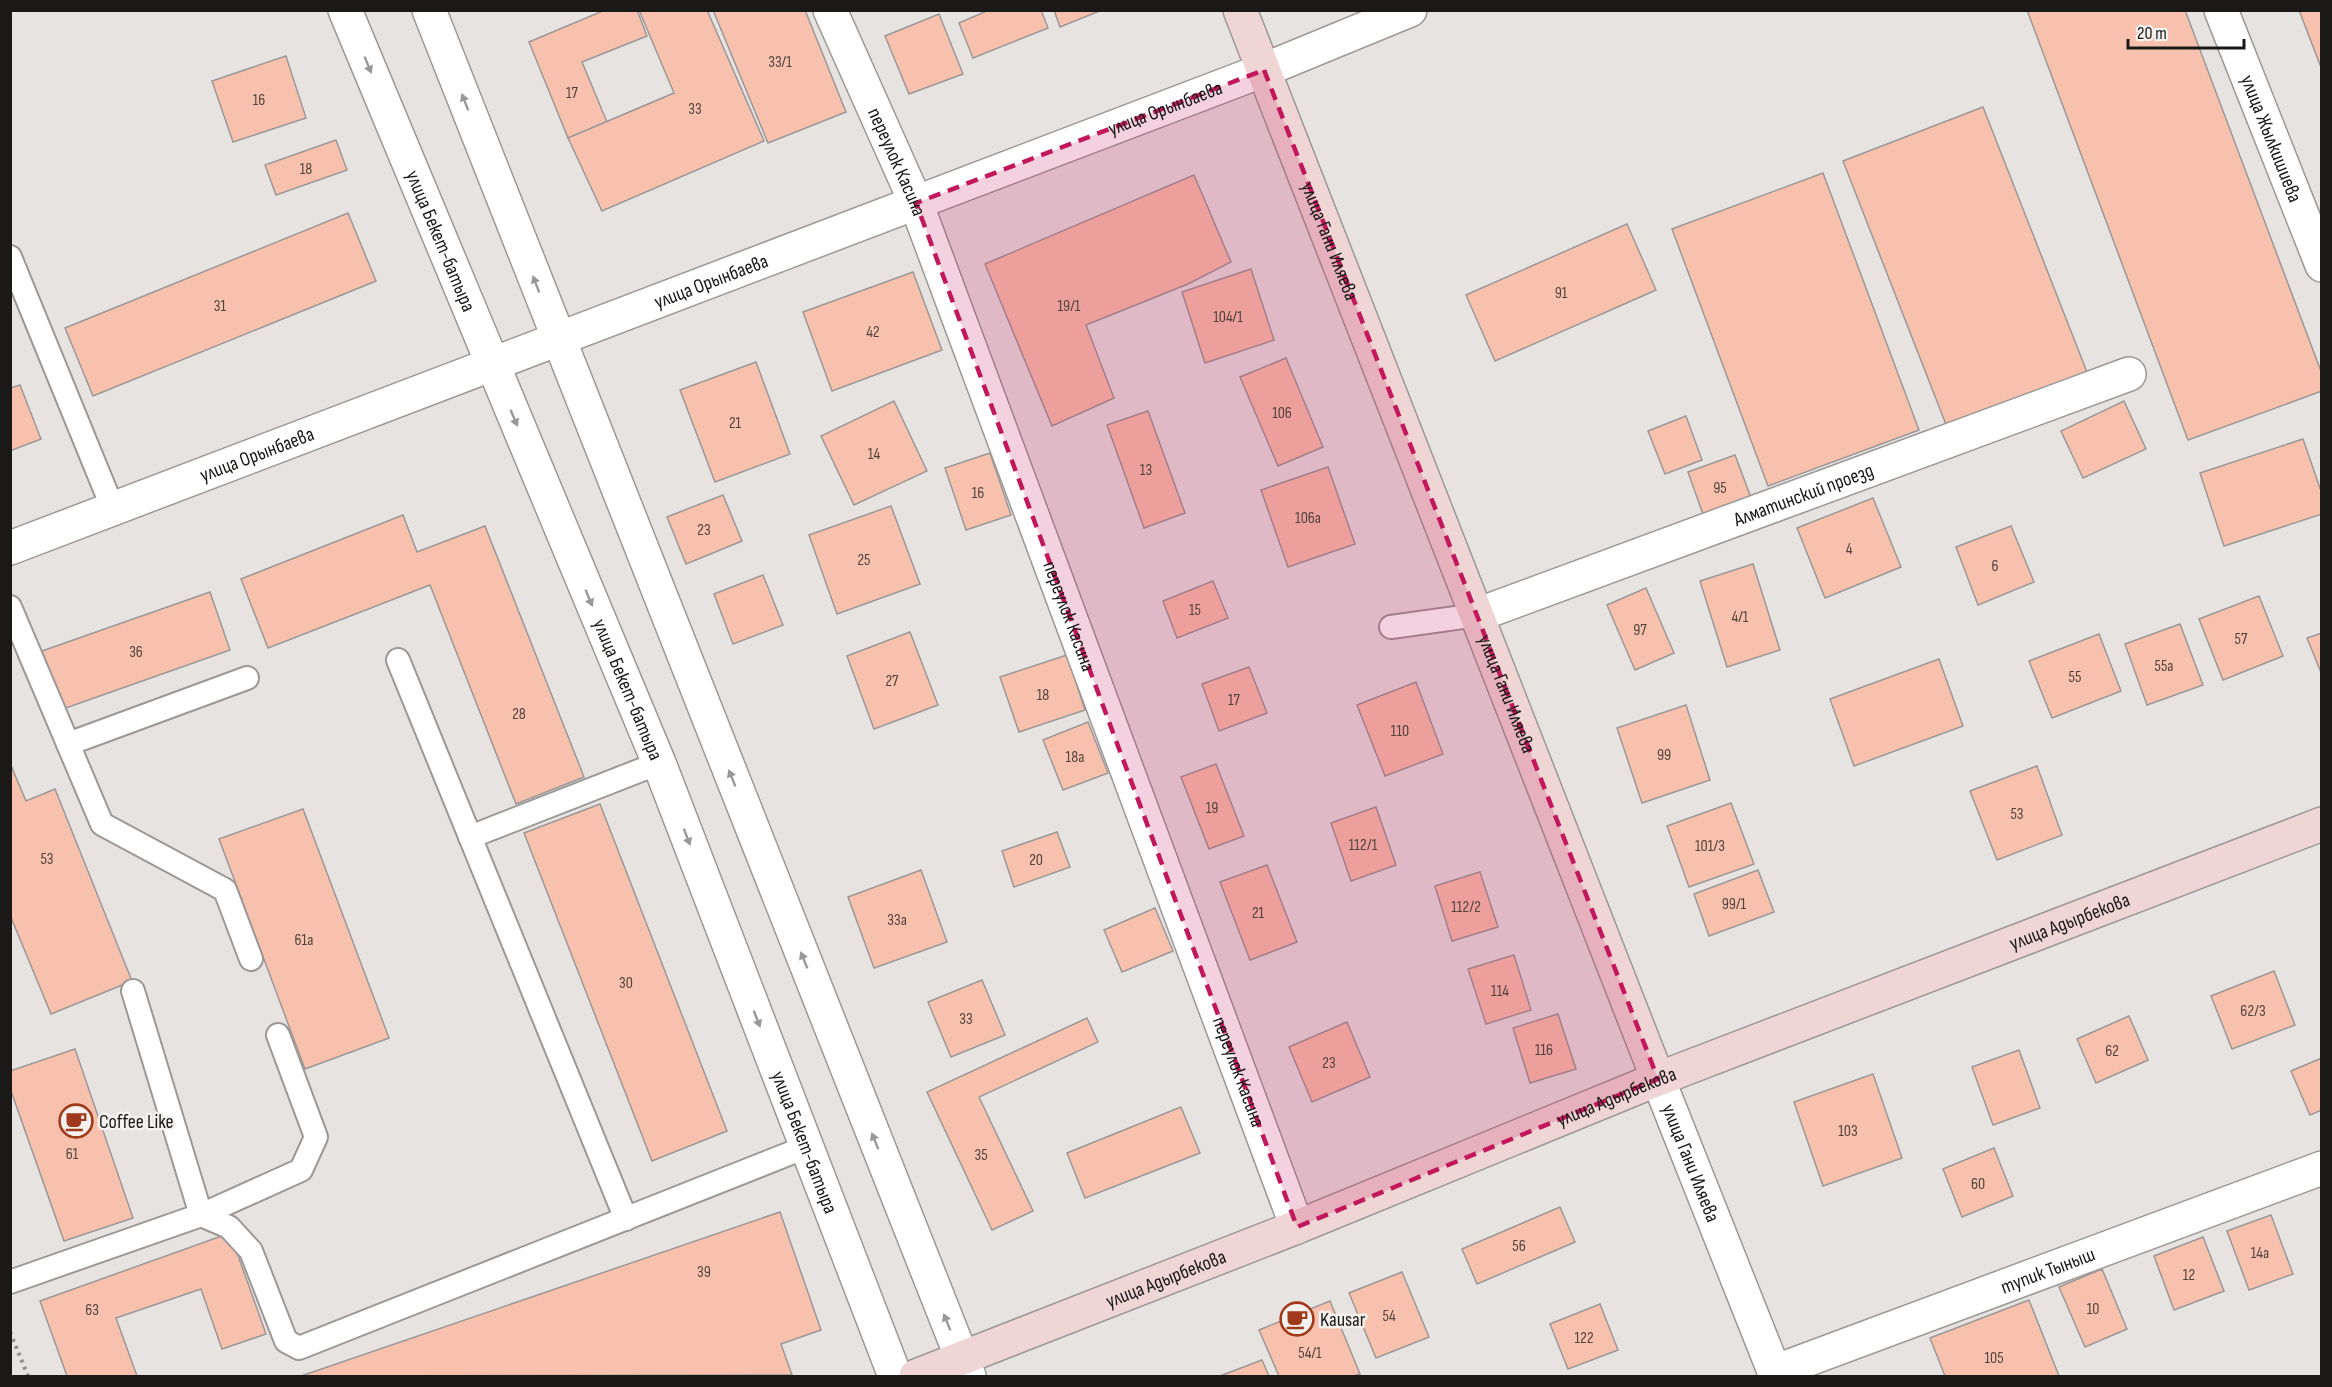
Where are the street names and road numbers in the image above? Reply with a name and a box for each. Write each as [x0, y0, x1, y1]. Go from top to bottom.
street label: улица Жылкишиева [2235, 72, 2307, 206]
street label: улица Орынбаева [1105, 76, 1226, 141]
street label: переулок Касина [862, 104, 931, 219]
street label: улица Бекет-батыра [400, 167, 480, 315]
street label: улица Гани Иляева [1295, 179, 1363, 304]
street label: улица Орынбаева [651, 249, 772, 314]
street label: улица Орынбаева [197, 422, 317, 488]
street label: Алматинский проезд [1730, 459, 1877, 532]
street label: переулок Касина [1037, 558, 1100, 675]
street label: улица Бекет-батыра [587, 615, 667, 764]
street label: улица Гани Иляева [1472, 631, 1540, 757]
street label: улица Адырбекова [2006, 888, 2133, 956]
street label: переулок Касина [1207, 1013, 1270, 1130]
street label: улица Адырбекова [1553, 1062, 1680, 1132]
street label: улица Бекет-батыра [766, 1068, 842, 1217]
street label: улица Гани Иляева [1656, 1101, 1725, 1226]
street label: тупик Тыныш [1998, 1243, 2098, 1300]
street label: улица Адырбекова [1102, 1245, 1230, 1314]

